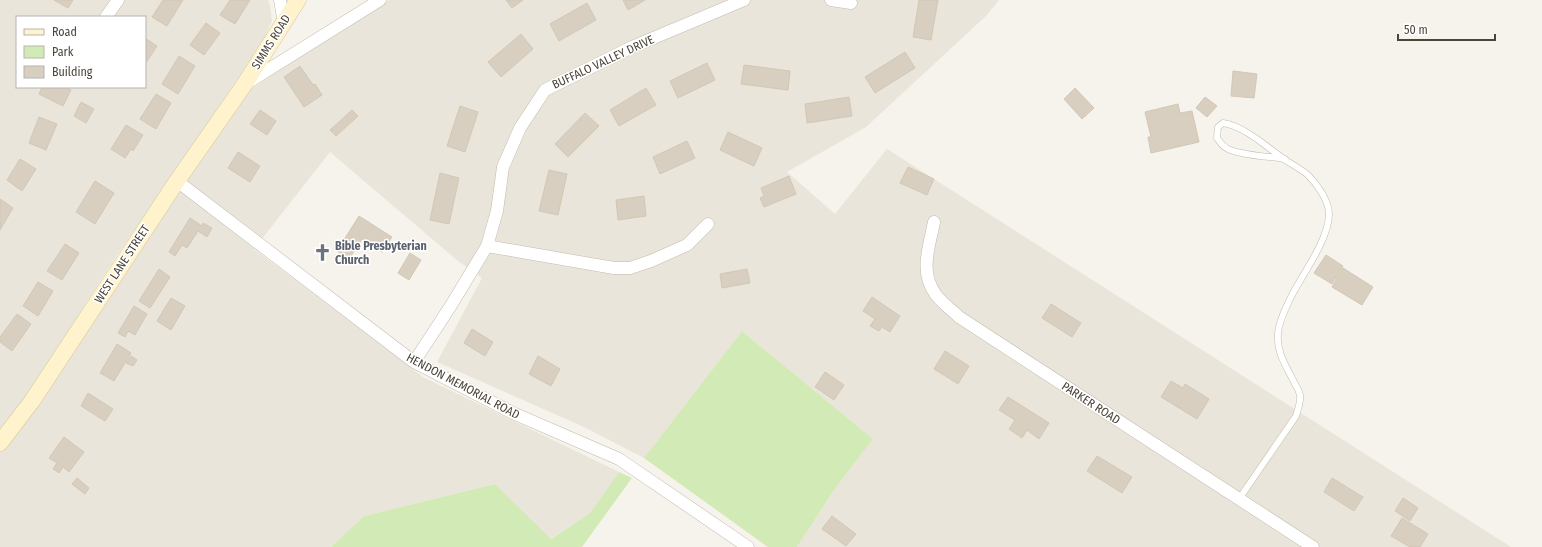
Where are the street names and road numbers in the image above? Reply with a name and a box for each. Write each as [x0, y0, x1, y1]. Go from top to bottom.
street label: SIMMS ROAD [249, 12, 293, 72]
street label: BUFFALO VALLEY DRIVE [550, 32, 656, 92]
street label: WEST LANE STREET [91, 222, 153, 306]
street label: HENDON MEMORIAL ROAD [404, 350, 522, 422]
street label: PARKER ROAD [1059, 379, 1123, 427]

